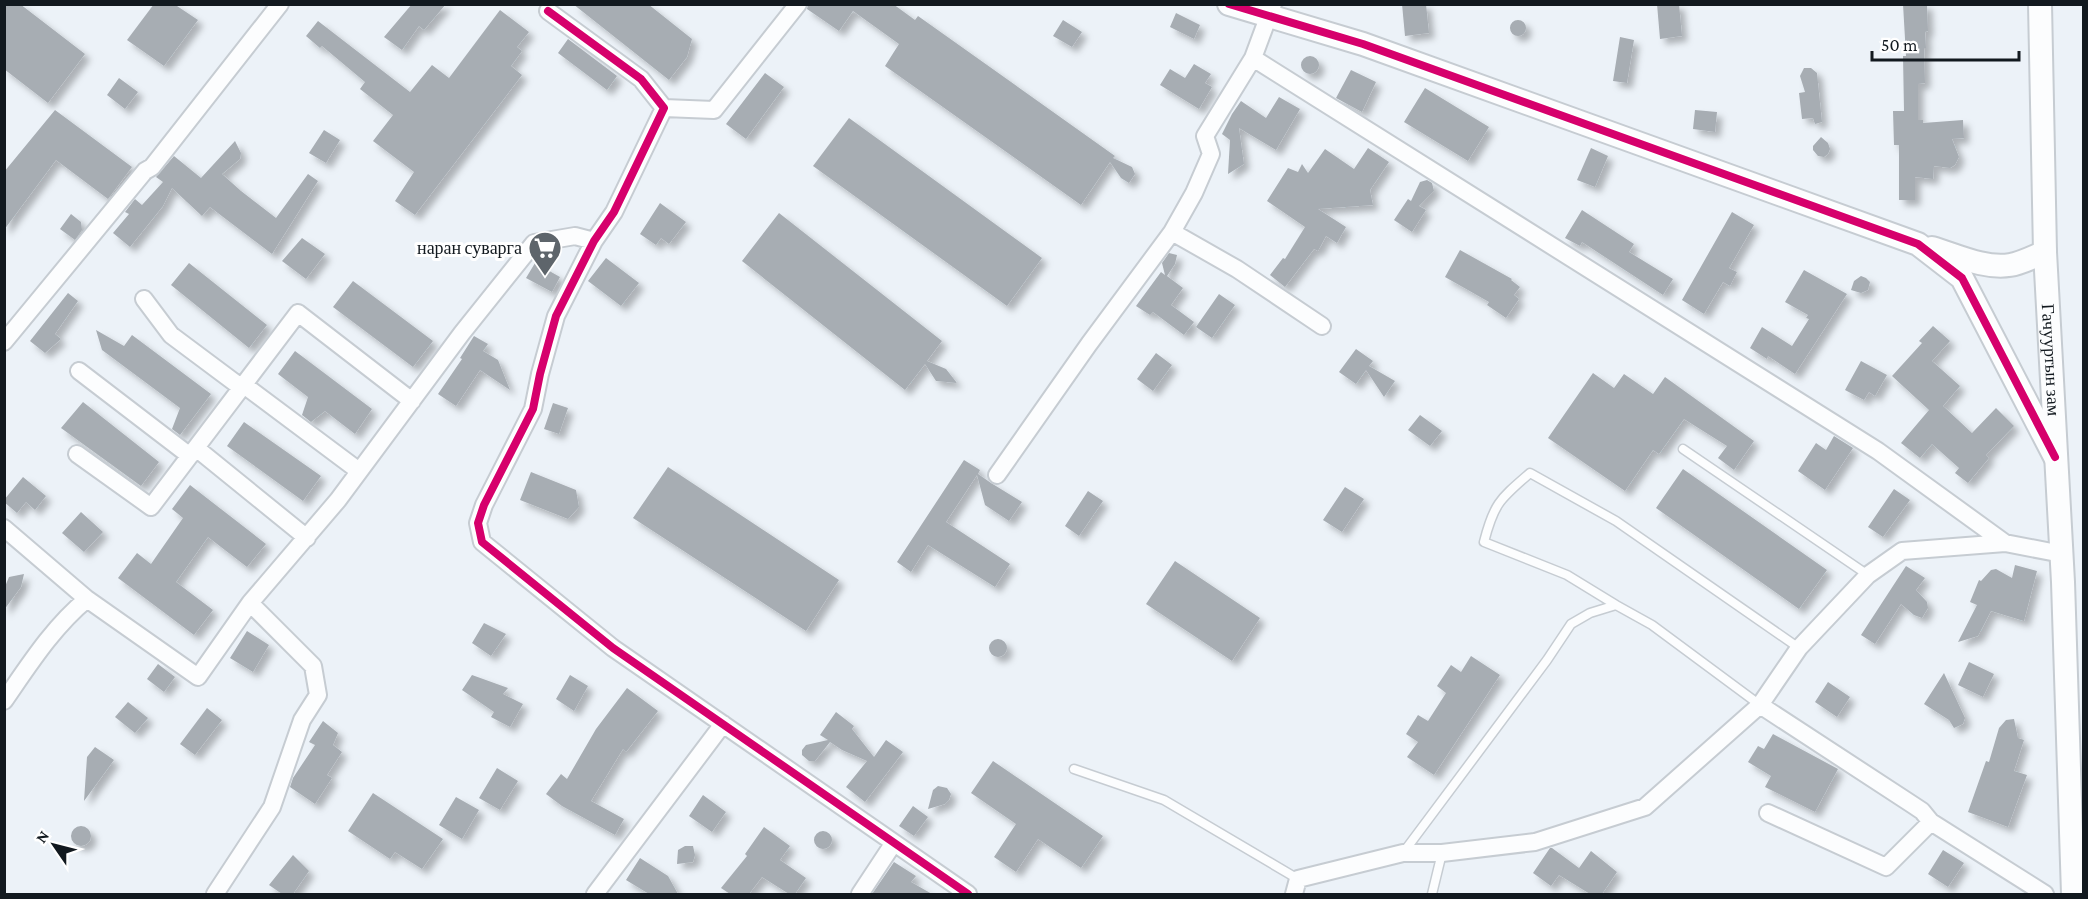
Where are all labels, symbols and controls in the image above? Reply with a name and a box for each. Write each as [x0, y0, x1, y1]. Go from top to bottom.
scale bar [1872, 24, 2019, 62]
text: 50 m [1881, 35, 1918, 55]
supermarket icon: наран суварга [527, 230, 563, 277]
place label: наран суварга [417, 238, 522, 258]
street label: Гачууртын зам [2038, 303, 2064, 417]
north arrow [24, 815, 84, 875]
text: N [32, 827, 52, 846]

